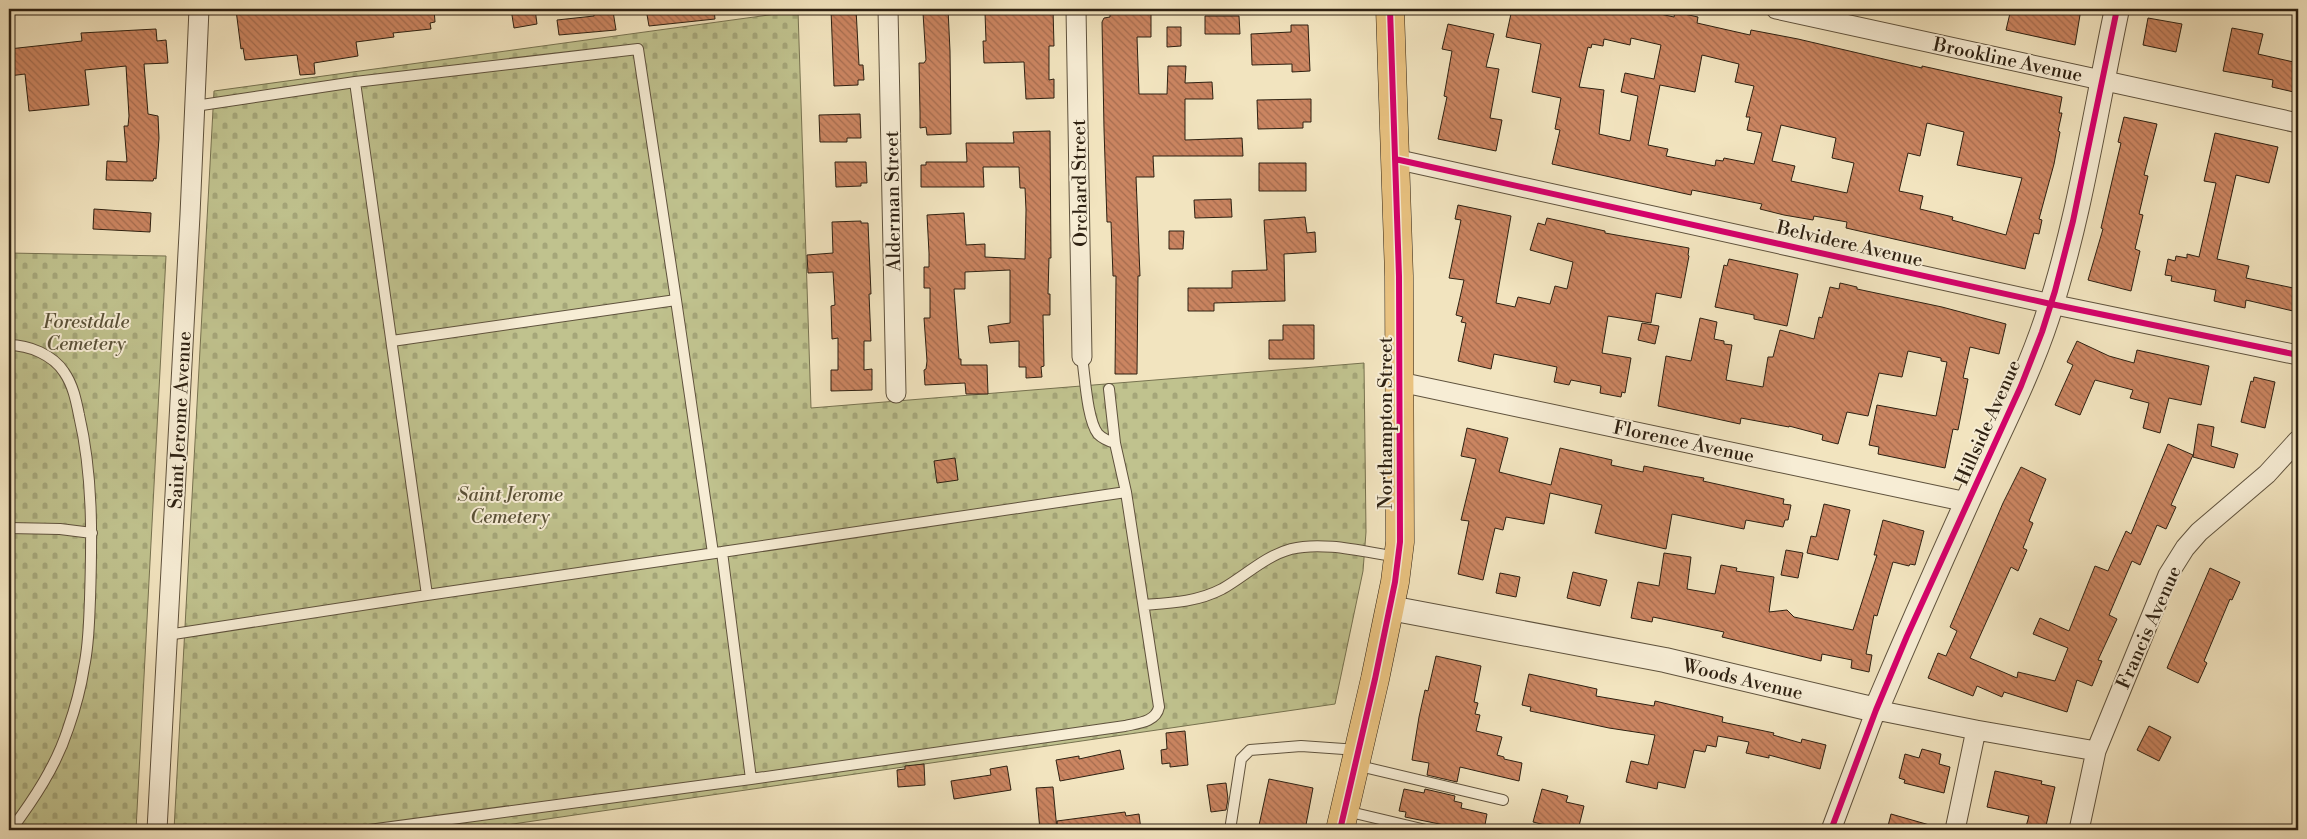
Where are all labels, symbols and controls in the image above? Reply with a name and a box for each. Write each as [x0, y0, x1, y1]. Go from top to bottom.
street label: Brookline Avenue [1930, 32, 2085, 88]
street label: Orchard Street [1067, 119, 1093, 247]
street label: Alderman Street [880, 130, 906, 273]
street label: Belvidere Avenue [1773, 215, 1925, 272]
park label: Forestdale Cemetery [43, 310, 130, 356]
street label: Saint Jerome Avenue [163, 331, 197, 510]
street label: Northampton Street [1374, 336, 1398, 509]
street label: Hillside Avenue [1950, 356, 2026, 489]
street label: Florence Avenue [1611, 415, 1756, 469]
park label: Saint Jerome Cemetery [457, 483, 563, 529]
street label: Francis Avenue [2111, 562, 2187, 693]
street label: Woods Avenue [1679, 653, 1805, 705]

